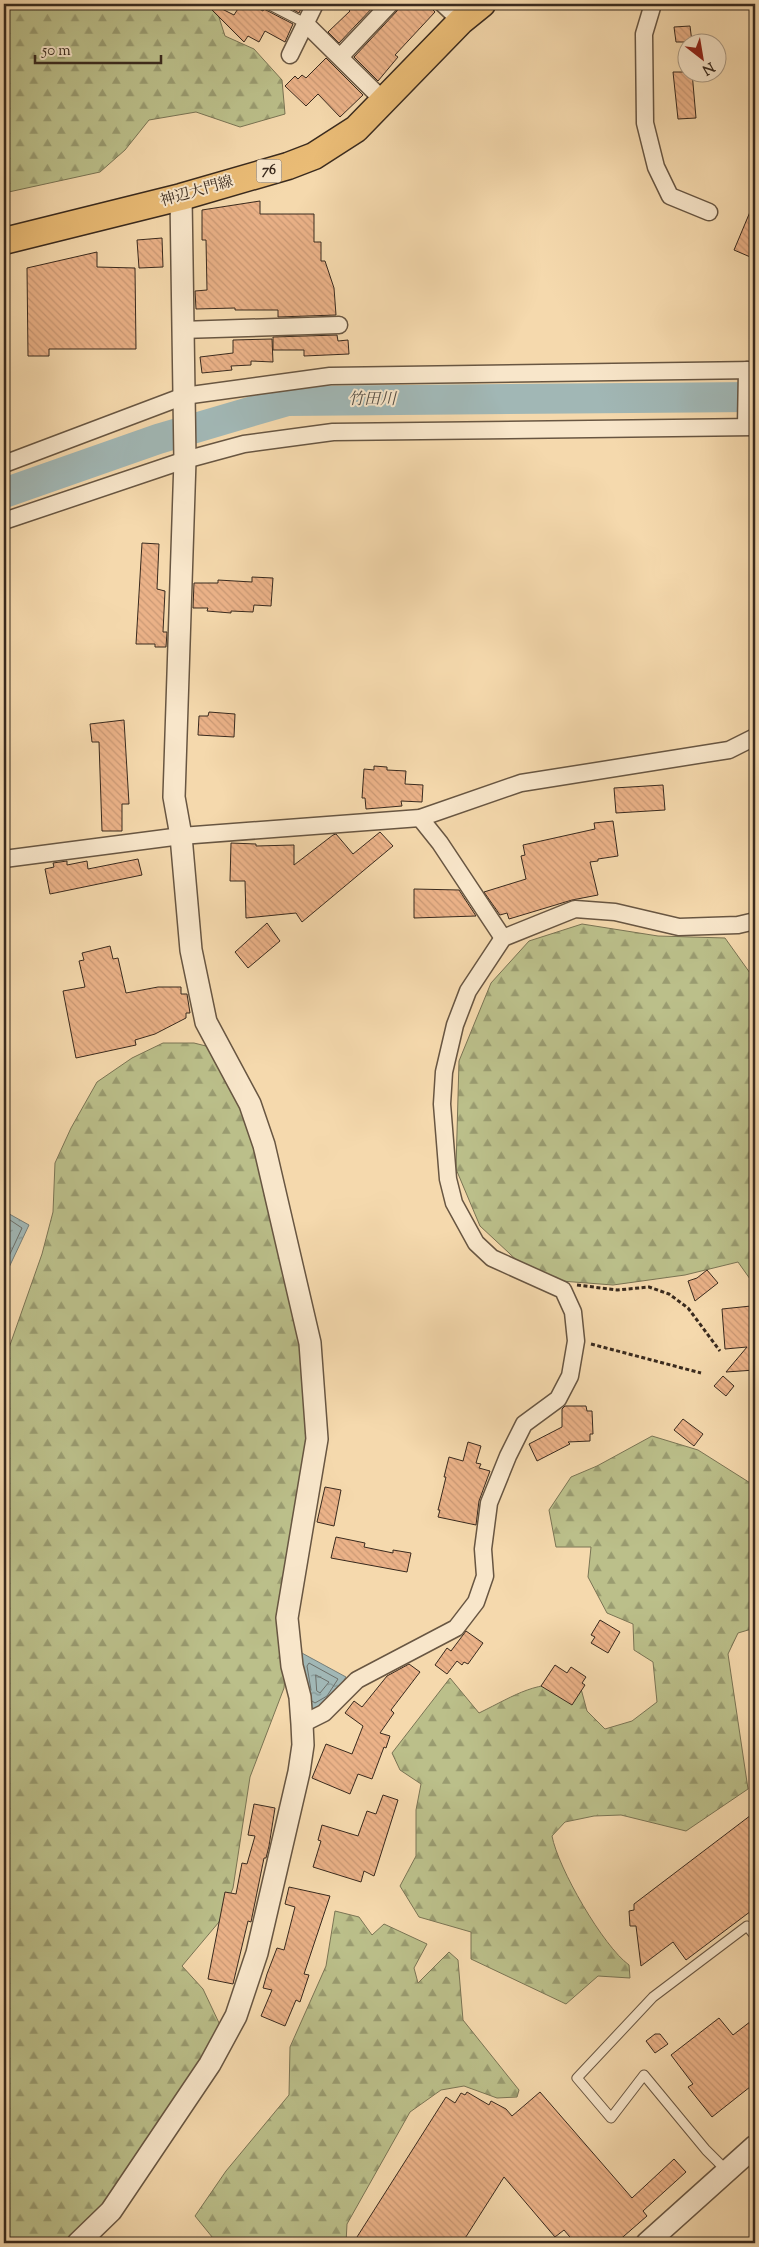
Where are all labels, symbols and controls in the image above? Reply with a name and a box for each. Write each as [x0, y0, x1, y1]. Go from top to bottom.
scale bar [35, 32, 161, 64]
north arrow [676, 32, 726, 82]
text: 50 m [41, 41, 71, 62]
text: N [698, 56, 718, 79]
road number: 76 [256, 160, 282, 182]
street label: 神辺大門線 [158, 172, 236, 212]
water label: 竹田川 [348, 389, 398, 412]

